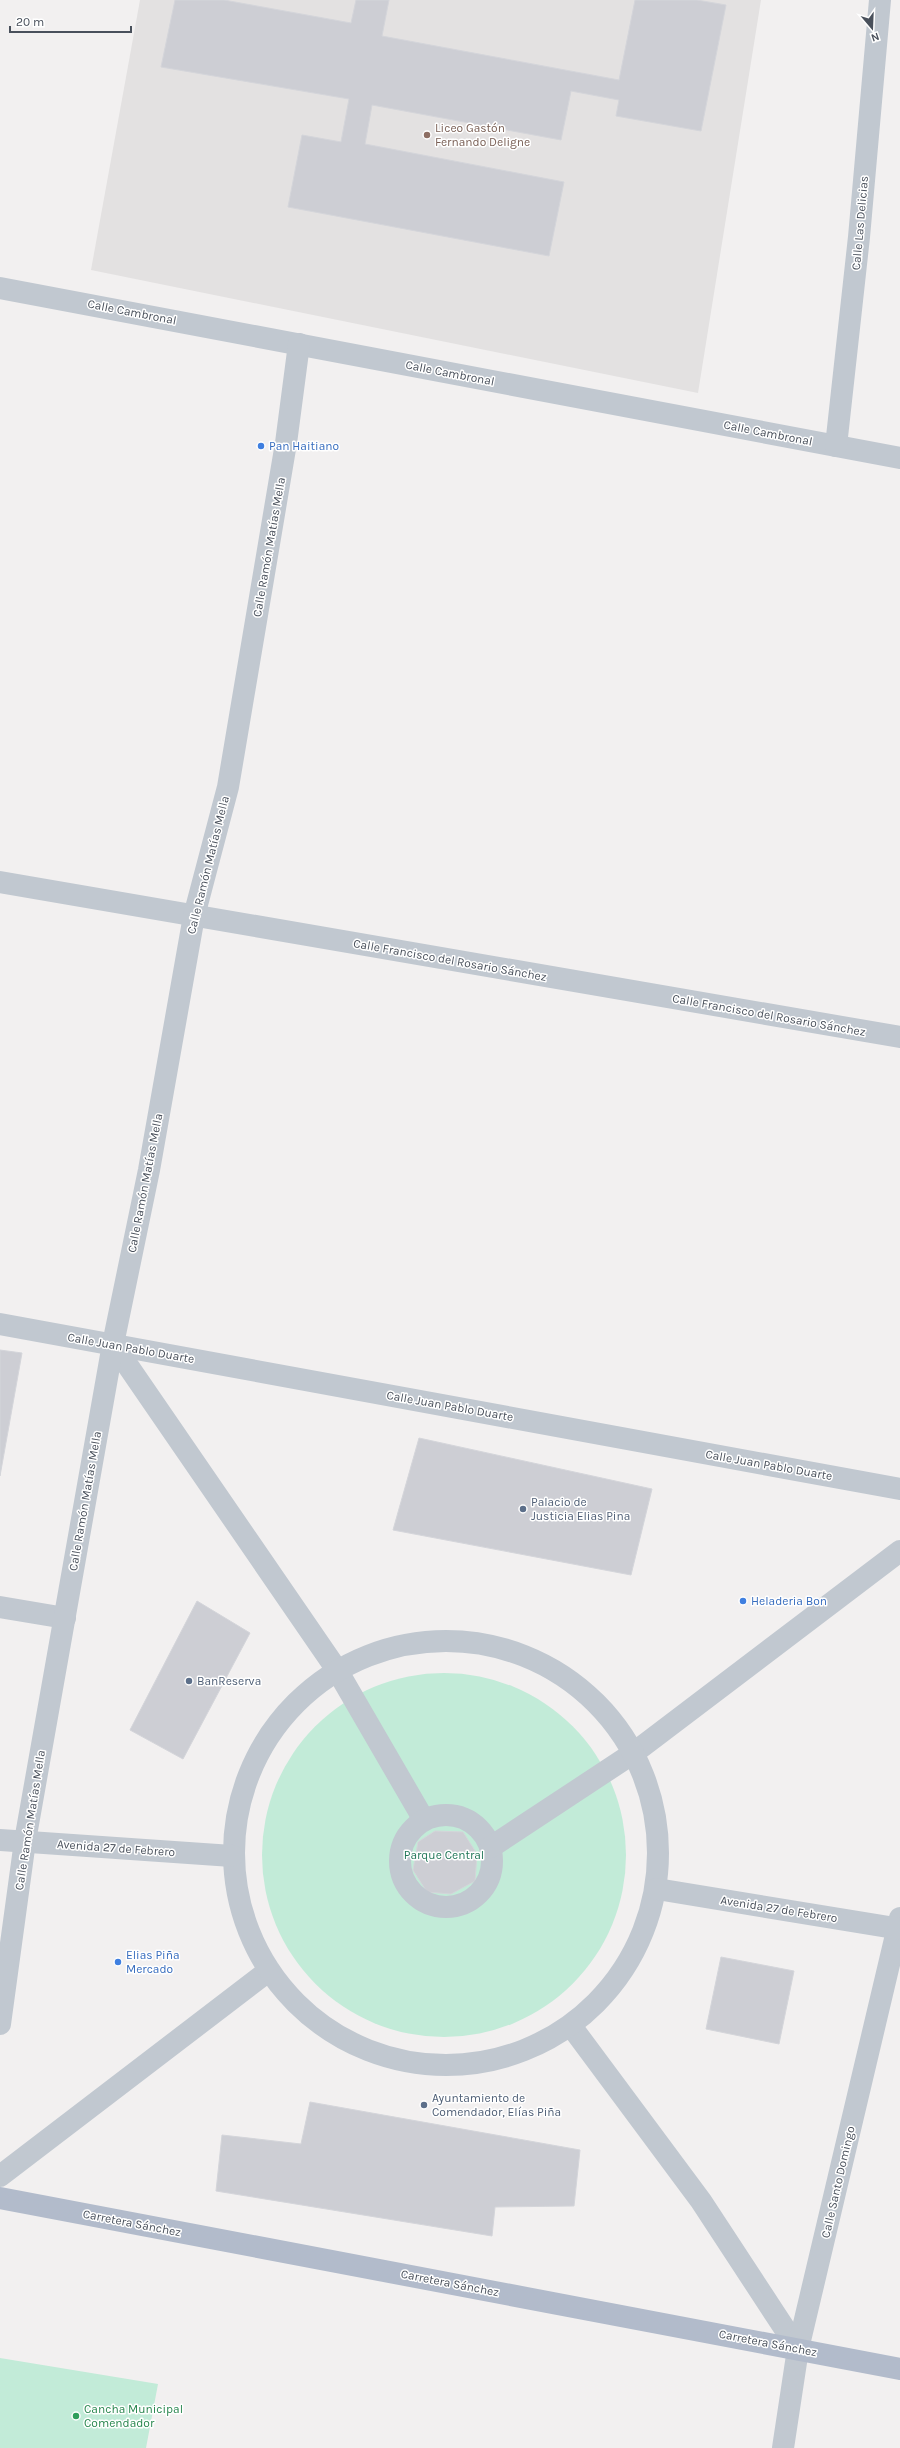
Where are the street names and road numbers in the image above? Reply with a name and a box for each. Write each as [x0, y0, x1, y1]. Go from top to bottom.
street label: Calle Las Delicias [849, 175, 871, 271]
street label: Calle Cambronal [86, 297, 178, 327]
street label: Calle Cambronal [404, 358, 496, 388]
street label: Calle Cambronal [722, 418, 814, 448]
street label: Calle Ramón Matías Mella [250, 476, 288, 618]
street label: Calle Ramón Matías Mella [184, 795, 232, 935]
street label: Calle Francisco del Rosario Sánchez [352, 936, 548, 984]
street label: Calle Francisco del Rosario Sánchez [671, 991, 867, 1039]
street label: Calle Ramón Matías Mella [125, 1112, 165, 1254]
street label: Calle Juan Pablo Duarte [67, 1330, 195, 1366]
street label: Calle Juan Pablo Duarte [386, 1388, 514, 1424]
street label: Calle Ramón Matías Mella [66, 1430, 104, 1572]
street label: Calle Juan Pablo Duarte [705, 1447, 833, 1483]
street label: Calle Ramón Matías Mella [12, 1749, 48, 1891]
street label: Avenida 27 de Febrero [56, 1837, 176, 1859]
street label: Avenida 27 de Febrero [719, 1893, 839, 1925]
street label: Calle Santo Domingo [818, 2125, 858, 2239]
street label: Carretera Sánchez [82, 2207, 183, 2239]
street label: Carretera Sánchez [400, 2267, 501, 2299]
street label: Carretera Sánchez [718, 2327, 819, 2359]

